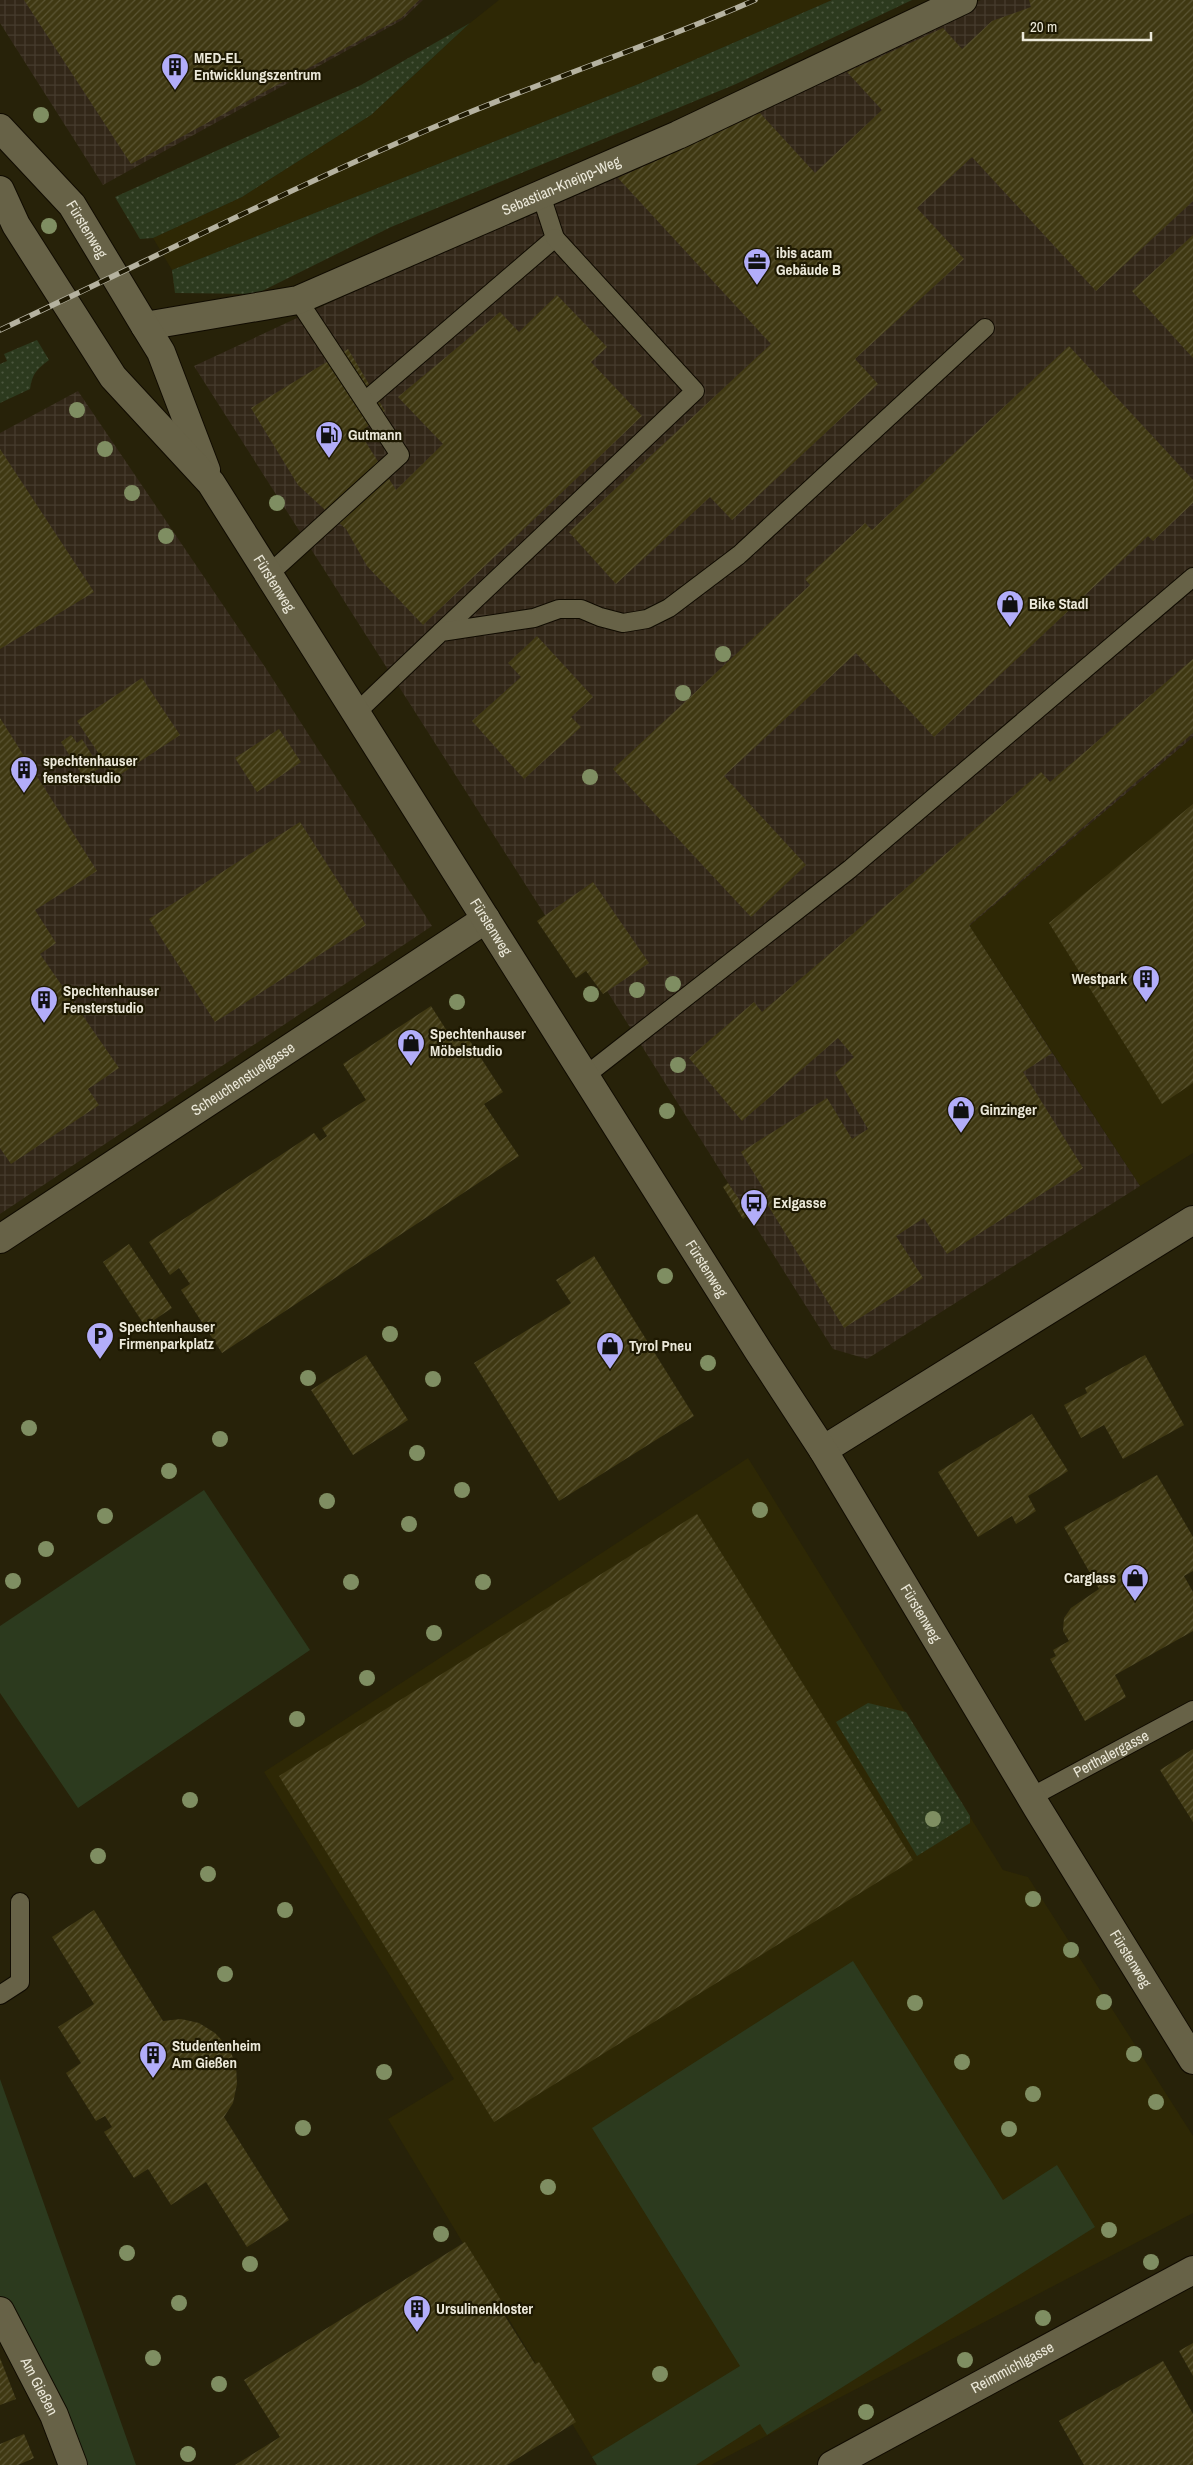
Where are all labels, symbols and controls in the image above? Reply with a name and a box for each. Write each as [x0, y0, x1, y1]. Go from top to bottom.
scale bar [1023, 10, 1150, 42]
text: 20 m [1030, 16, 1057, 37]
place label: MED-EL Entwicklungszentrum [194, 47, 321, 85]
building icon: MED-EL Entwicklungszentrum [160, 52, 190, 91]
street label: Sebastian-Kneipp-Weg [498, 150, 624, 220]
street label: Fürstenweg [62, 196, 113, 262]
place label: ibis acam Gebäude B [776, 242, 841, 280]
office icon: ibis acam Gebäude B [742, 247, 772, 286]
fuel station icon: Gutmann [314, 420, 344, 459]
place label: Gutmann [348, 424, 402, 445]
street label: Fürstenweg [249, 550, 301, 616]
shop icon: Bike Stadl [995, 589, 1025, 628]
place label: Bike Stadl [1029, 593, 1088, 614]
place label: spechtenhauser fensterstudio [43, 750, 138, 788]
building icon: spechtenhauser fensterstudio [9, 755, 39, 794]
street label: Fürstenweg [465, 894, 517, 960]
building icon: Westpark [1131, 964, 1161, 1003]
place label: Westpark [1072, 968, 1127, 989]
place label: Spechtenhauser Fensterstudio [63, 980, 159, 1018]
building icon: Spechtenhauser Fensterstudio [29, 985, 59, 1024]
place label: Spechtenhauser Möbelstudio [430, 1023, 526, 1061]
shop icon: Spechtenhauser Möbelstudio [396, 1028, 426, 1067]
street label: Scheuchenstuelgasse [187, 1037, 299, 1120]
shop icon: Ginzinger [946, 1095, 976, 1134]
place label: Ginzinger [980, 1099, 1037, 1120]
bus stop icon: Exlgasse [739, 1188, 769, 1227]
place label: Exlgasse [773, 1192, 827, 1213]
street label: Fürstenweg [681, 1236, 733, 1301]
place label: Spechtenhauser Firmenparkplatz [119, 1316, 215, 1354]
parking icon: Spechtenhauser Firmenparkplatz [85, 1321, 115, 1360]
shop icon: Tyrol Pneu [595, 1331, 625, 1370]
place label: Tyrol Pneu [629, 1335, 692, 1356]
shop icon: Carglass [1120, 1563, 1150, 1602]
place label: Carglass [1064, 1567, 1116, 1588]
street label: Fürstenweg [896, 1580, 947, 1646]
street label: Perthalergasse [1069, 1725, 1153, 1782]
street label: Fürstenweg [1105, 1926, 1157, 1991]
place label: Studentenheim Am Gießen [172, 2035, 261, 2073]
building icon: Studentenheim Am Gießen [138, 2040, 168, 2079]
building icon: Ursulinenkloster [402, 2294, 432, 2333]
place label: Ursulinenkloster [436, 2298, 533, 2319]
street label: Reimmichlgasse [967, 2336, 1058, 2398]
street label: Am Gießen [15, 2353, 63, 2419]

